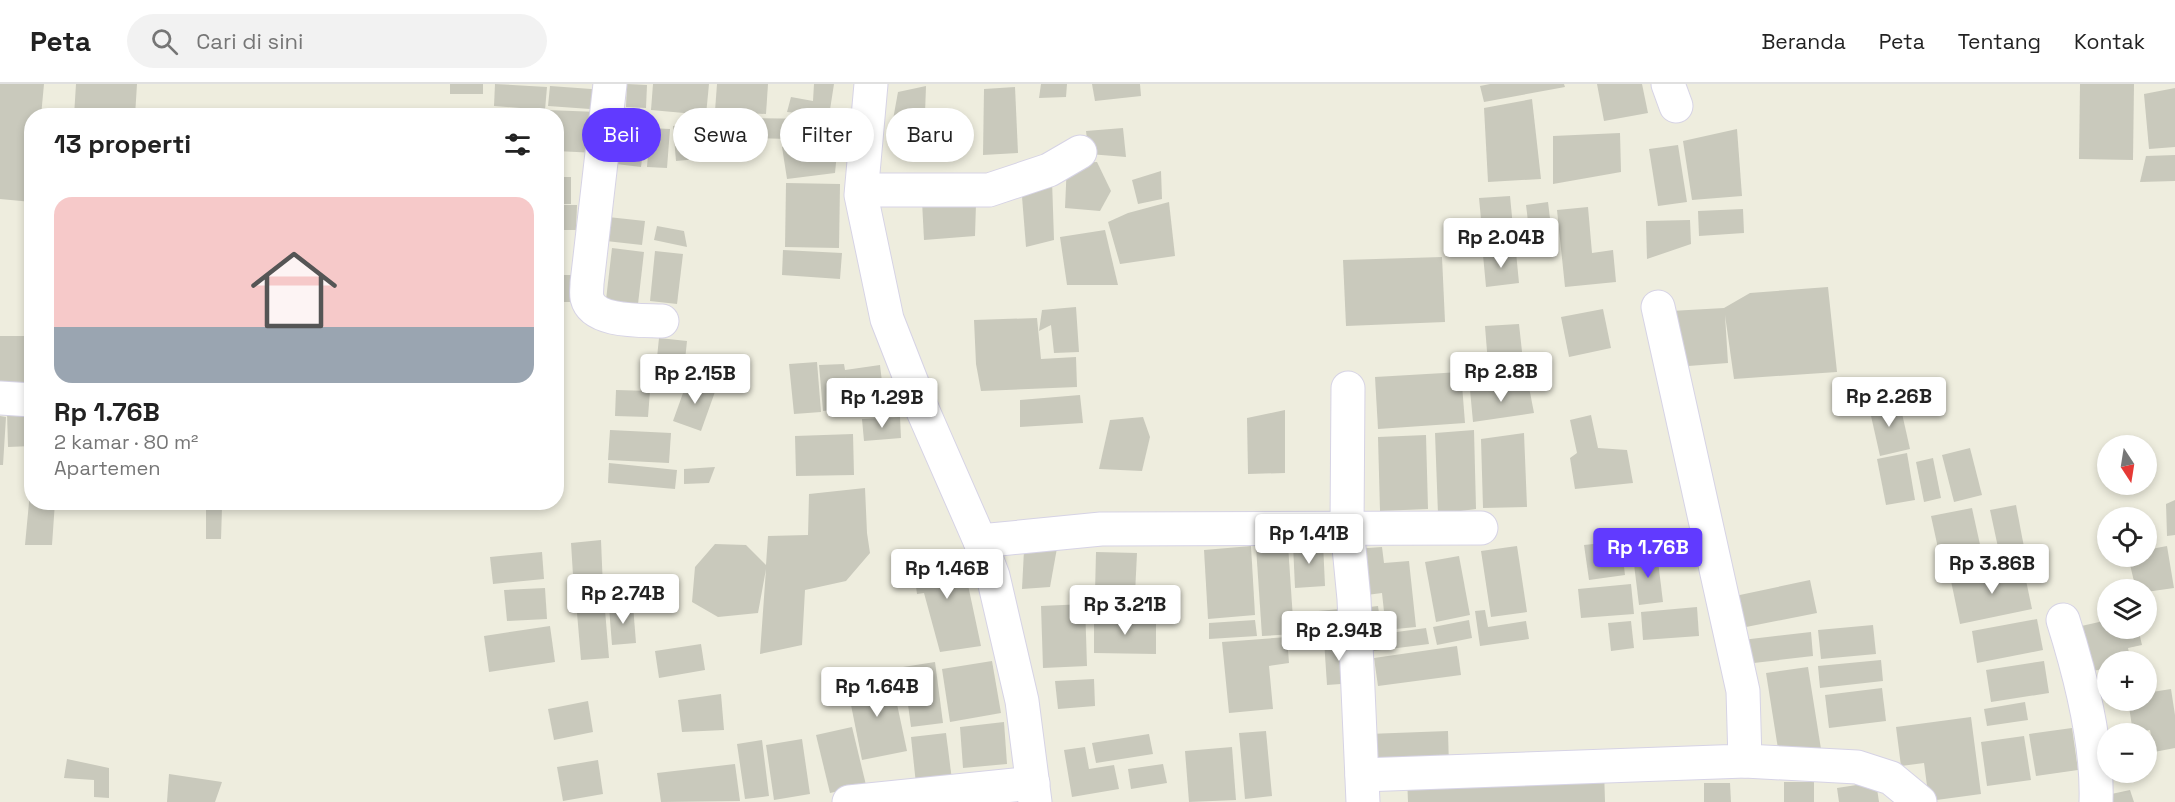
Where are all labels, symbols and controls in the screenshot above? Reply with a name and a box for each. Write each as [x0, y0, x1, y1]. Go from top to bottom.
search box [127, 14, 547, 68]
text: Peta [30, 23, 91, 59]
icon: search [148, 25, 181, 58]
text: Cari di sini [196, 27, 303, 55]
text: Beranda [1761, 28, 1846, 55]
text: Peta [1879, 28, 1925, 55]
text: Tentang [1958, 28, 2041, 55]
text: Kontak [2074, 28, 2145, 55]
chip: Beli [582, 108, 661, 162]
chip: Sewa [673, 108, 768, 162]
chip: Filter [780, 108, 874, 162]
chip: Baru [886, 108, 974, 162]
text: 13 properti [54, 127, 191, 161]
icon: filters [501, 128, 534, 161]
pin: Rp 2.04B [1439, 218, 1563, 269]
text: Rp 2.04B [1457, 224, 1545, 250]
icon: home [240, 236, 348, 344]
pin: Rp 2.8B [1446, 352, 1556, 403]
pin: Rp 2.15B [633, 354, 757, 405]
text: Rp 2.8B [1464, 358, 1538, 384]
text: Rp 2.15B [654, 360, 736, 386]
pin: Rp 2.26B [1827, 377, 1951, 428]
pin: Rp 1.29B [820, 378, 944, 429]
text: Rp 2.26B [1846, 383, 1932, 409]
text: Rp 1.29B [841, 384, 923, 410]
text: Rp 1.76B [54, 395, 160, 429]
text: 2 kamar · 80 m² [54, 429, 198, 455]
north arrow [2097, 435, 2157, 495]
map controls [2097, 435, 2157, 783]
text: Apartemen [54, 455, 161, 481]
button: locate [2097, 507, 2157, 567]
pin: Rp 1.41B [1247, 514, 1371, 565]
text: Rp 1.41B [1269, 520, 1349, 546]
pin: Rp 1.76B [1586, 528, 1710, 579]
text: Rp 1.76B [1607, 534, 1689, 560]
pin: Rp 3.86B [1930, 544, 2054, 595]
pin: Rp 1.46B [885, 549, 1009, 600]
text: Rp 3.86B [1949, 550, 2035, 576]
text: Rp 1.46B [905, 555, 989, 581]
pin: Rp 2.74B [561, 574, 685, 625]
button: layers [2097, 579, 2157, 639]
text: Rp 2.74B [581, 580, 665, 606]
pin: Rp 3.21B [1063, 585, 1187, 636]
text: Rp 3.21B [1084, 591, 1166, 617]
pin: Rp 2.94B [1277, 611, 1401, 662]
text: Rp 2.94B [1296, 617, 1382, 643]
button: + [2097, 651, 2157, 711]
pin: Rp 1.64B [815, 667, 939, 718]
text: Rp 1.64B [835, 673, 919, 699]
button: − [2097, 723, 2157, 783]

